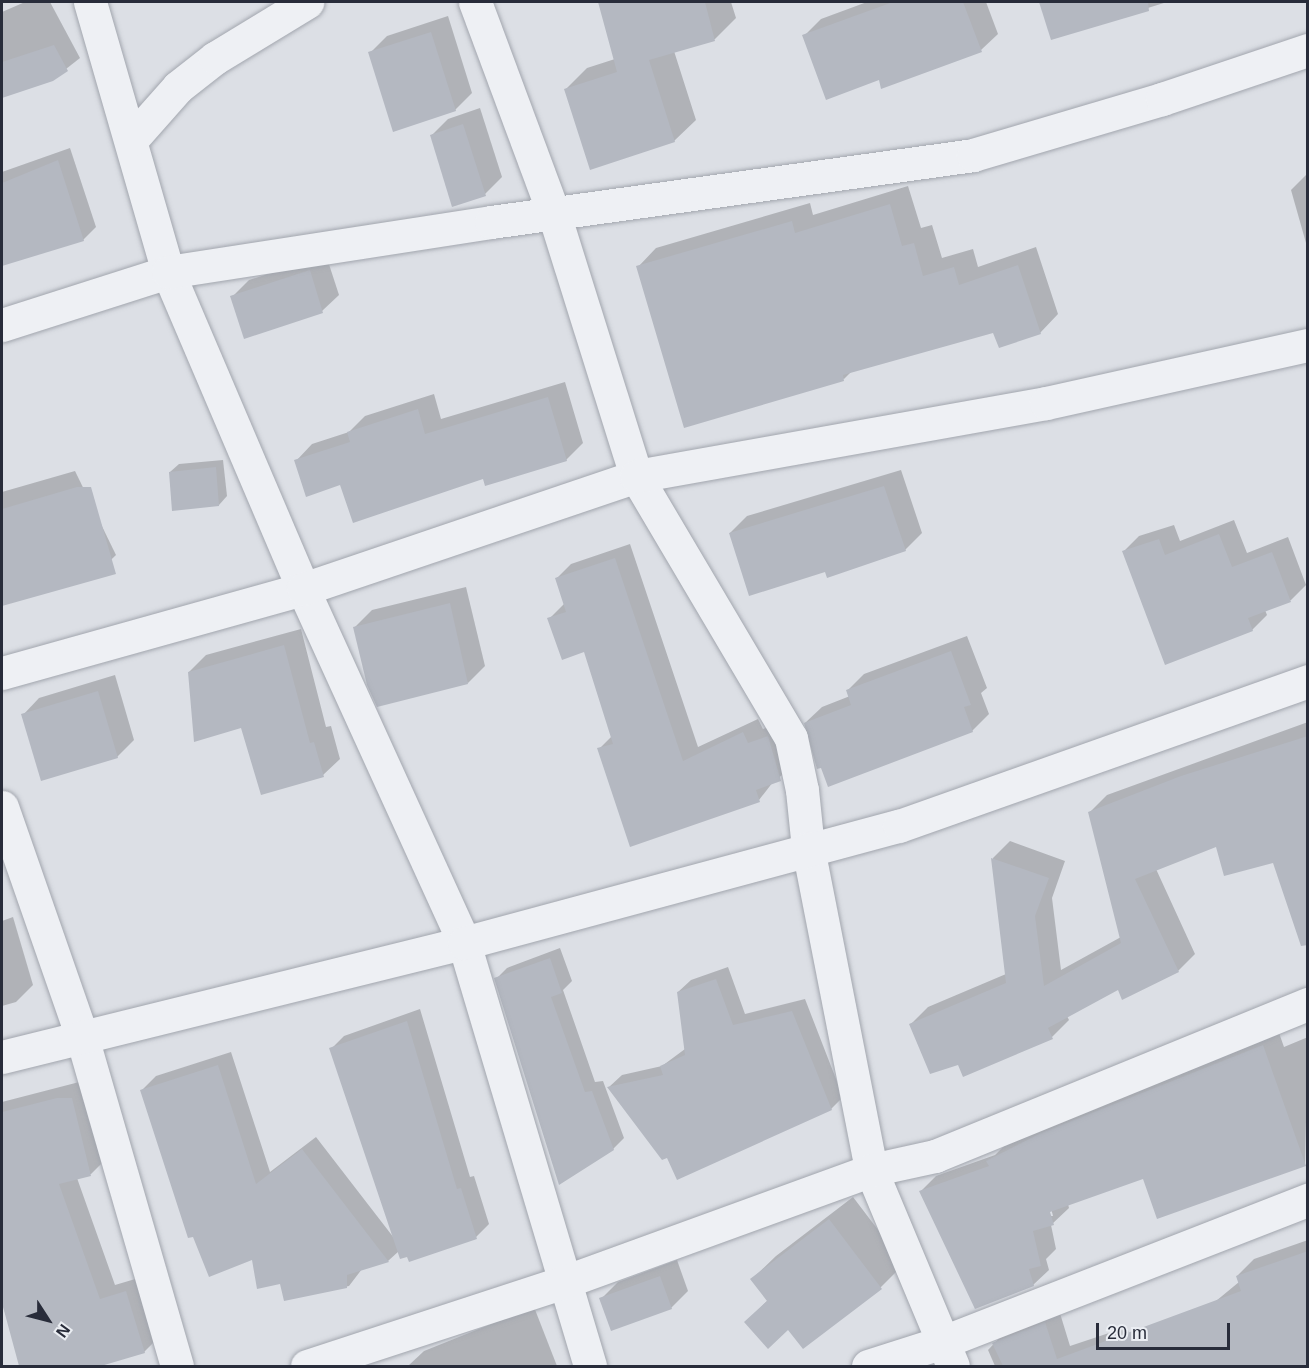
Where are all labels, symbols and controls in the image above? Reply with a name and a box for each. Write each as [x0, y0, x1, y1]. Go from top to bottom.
north arrow [18, 1290, 78, 1350]
scale bar [1099, 1311, 1232, 1349]
text: N [53, 1321, 73, 1341]
text: 20 m [1107, 1323, 1147, 1343]

